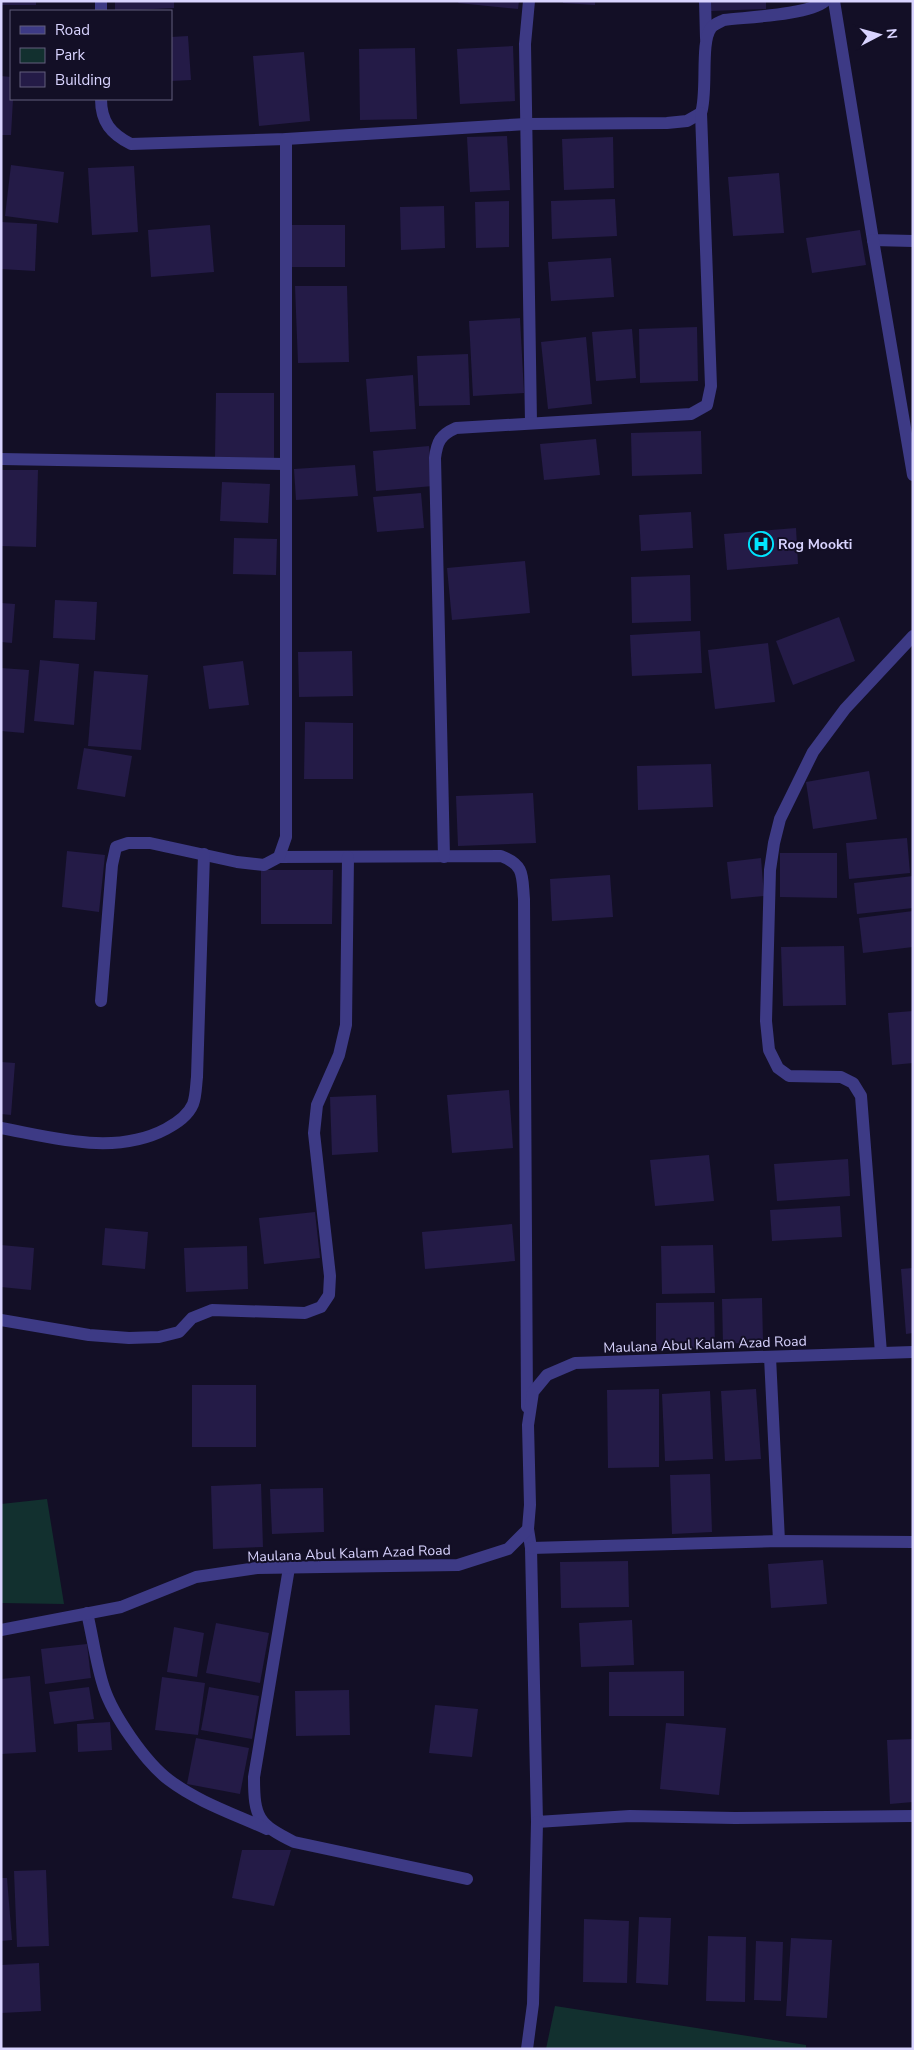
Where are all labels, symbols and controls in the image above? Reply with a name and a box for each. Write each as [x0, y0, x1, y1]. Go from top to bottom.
legend [10, 10, 172, 100]
north arrow [854, 10, 904, 60]
text: Road [55, 20, 90, 40]
text: N [881, 27, 901, 40]
text: Park [55, 45, 85, 65]
text: Building [55, 70, 111, 90]
hospital icon: Rog Mookti [748, 531, 774, 557]
place label: Rog Mookti [778, 535, 852, 554]
street label: Maulana Abul Kalam Azad Road [603, 1331, 807, 1358]
street label: Maulana Abul Kalam Azad Road [247, 1540, 451, 1567]

